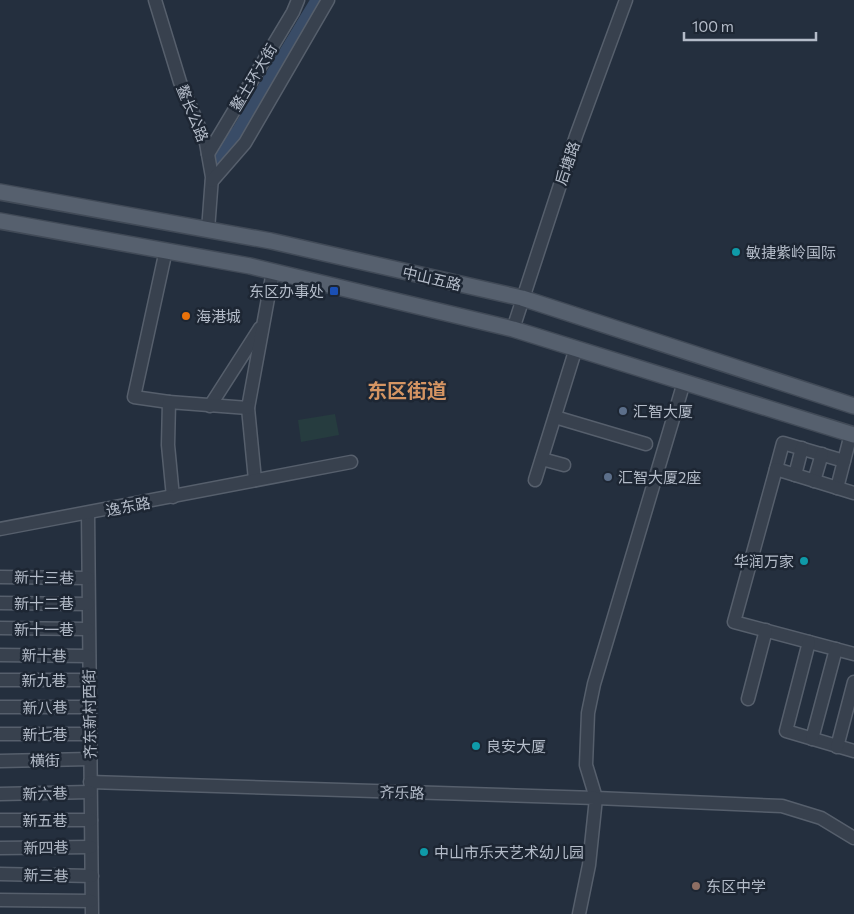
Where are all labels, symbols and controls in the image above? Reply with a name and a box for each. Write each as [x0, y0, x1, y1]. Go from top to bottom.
scale bar [684, 10, 816, 42]
text: 100 m [692, 17, 734, 35]
street label: 鳌土环大街 [226, 40, 280, 114]
street label: 鳌长公路 [173, 82, 213, 144]
street label: 后塘路 [551, 139, 583, 187]
place label: 敏捷紫岭国际 [746, 243, 836, 261]
marker: 敏捷紫岭国际 [730, 246, 742, 258]
street label: 中山五路 [401, 262, 463, 294]
place label: 东区办事处 [249, 282, 324, 300]
marker: 东区办事处 [328, 285, 340, 297]
place label: 海港城 [196, 307, 241, 325]
marker: 海港城 [180, 310, 192, 322]
district label: 东区街道 [367, 378, 447, 402]
place label: 汇智大厦 [633, 402, 693, 420]
marker: 汇智大厦 [617, 405, 629, 417]
place label: 汇智大厦2座 [618, 468, 701, 486]
marker: 汇智大厦2座 [602, 471, 614, 483]
street label: 逸东路 [104, 493, 152, 519]
place label: 华润万家 [734, 552, 794, 570]
marker: 华润万家 [798, 555, 810, 567]
street label: 新十三巷 [14, 567, 74, 587]
street label: 新十二巷 [14, 594, 74, 612]
street label: 新十一巷 [14, 620, 74, 638]
street label: 新十巷 [21, 646, 67, 664]
street label: 齐东新村西街 [79, 669, 99, 759]
street label: 新九巷 [21, 671, 67, 689]
street label: 新八巷 [22, 698, 68, 716]
street label: 新七巷 [22, 725, 68, 743]
place label: 良安大厦 [486, 737, 546, 755]
marker: 良安大厦 [470, 740, 482, 752]
street label: 横街 [30, 751, 60, 769]
street label: 齐乐路 [379, 782, 425, 802]
street label: 新六巷 [22, 784, 68, 802]
street label: 新五巷 [22, 811, 68, 829]
street label: 新四巷 [23, 838, 69, 856]
place label: 中山市乐天艺术幼儿园 [434, 843, 584, 861]
marker: 中山市乐天艺术幼儿园 [418, 846, 430, 858]
street label: 新三巷 [23, 866, 69, 884]
place label: 东区中学 [706, 877, 766, 895]
marker: 东区中学 [690, 880, 702, 892]

